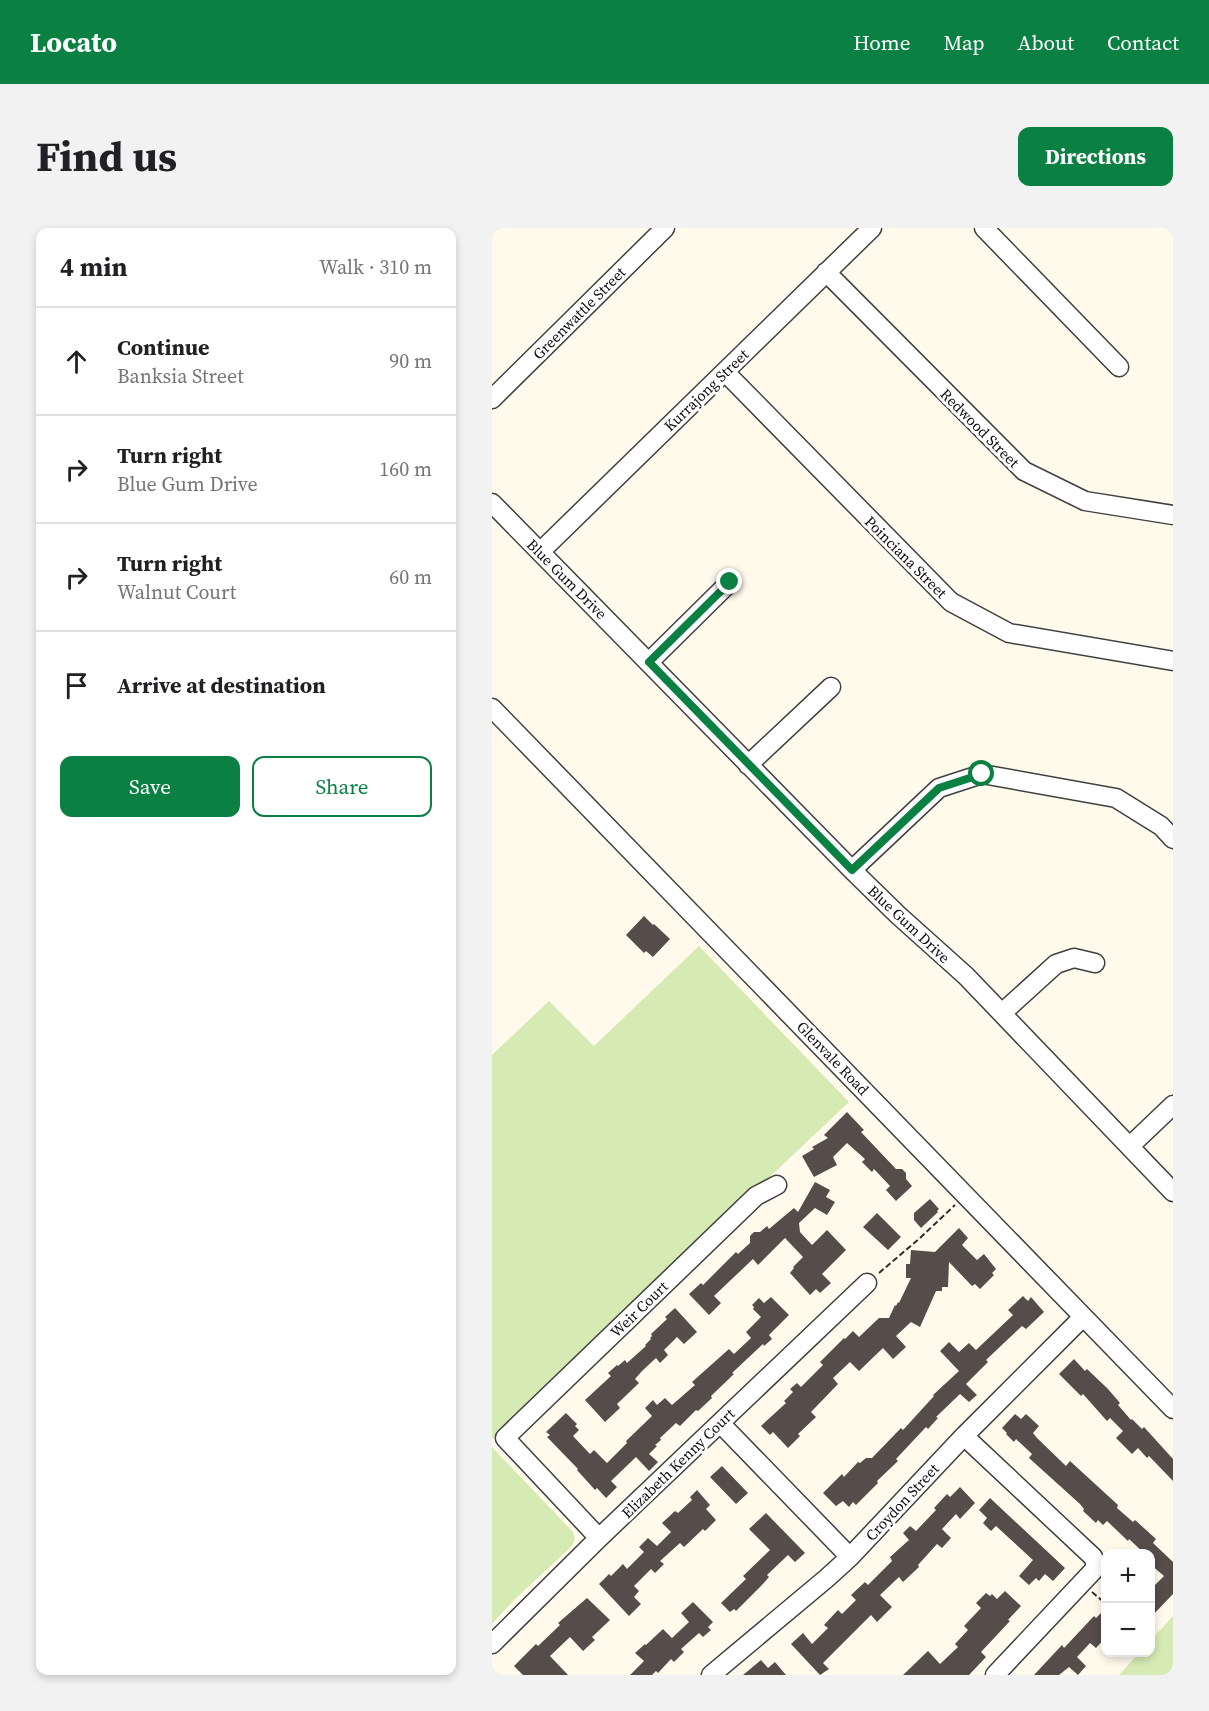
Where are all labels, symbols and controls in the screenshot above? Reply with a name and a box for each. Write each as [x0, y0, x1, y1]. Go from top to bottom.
text: Locato [30, 23, 117, 61]
text: Home [853, 28, 911, 57]
text: Map [944, 28, 985, 57]
text: About [1018, 28, 1074, 57]
text: Contact [1107, 28, 1179, 57]
text: Find us [36, 127, 177, 185]
button: Directions [1018, 127, 1173, 186]
text: 4 min [60, 249, 127, 285]
text: Walk · 310 m [319, 253, 432, 281]
street label: Greenwattle Street [528, 262, 630, 364]
text: Continue [117, 332, 210, 362]
street label: Kurrajong Street [659, 344, 753, 436]
icon: ahead [60, 345, 93, 378]
text: 90 m [389, 347, 432, 375]
text: Banksia Street [117, 362, 244, 390]
street label: Redwood Street [936, 384, 1024, 472]
text: Turn right [117, 440, 222, 470]
icon: right [60, 453, 93, 486]
text: 160 m [379, 455, 432, 483]
text: Blue Gum Drive [117, 470, 258, 498]
street label: Poinciana Street [860, 511, 952, 603]
street label: Blue Gum Drive [522, 534, 612, 624]
text: Turn right [117, 548, 222, 578]
icon: right [60, 561, 93, 594]
text: 60 m [389, 563, 432, 591]
route end [716, 568, 742, 594]
text: Walnut Court [117, 578, 236, 606]
icon: arrive [60, 669, 93, 702]
text: Arrive at destination [117, 670, 326, 700]
button: Save [60, 756, 240, 817]
button: Share [252, 756, 432, 817]
route start [968, 760, 994, 786]
street label: Blue Gum Drive [863, 880, 955, 968]
street label: Glenvale Road [792, 1016, 874, 1100]
street label: Weir Court [605, 1276, 673, 1342]
street label: Elizabeth Kenny Court [617, 1403, 739, 1523]
street label: Croydon Street [860, 1458, 944, 1545]
map controls [1101, 1549, 1155, 1657]
button: + [1101, 1549, 1155, 1603]
button: − [1101, 1603, 1155, 1657]

